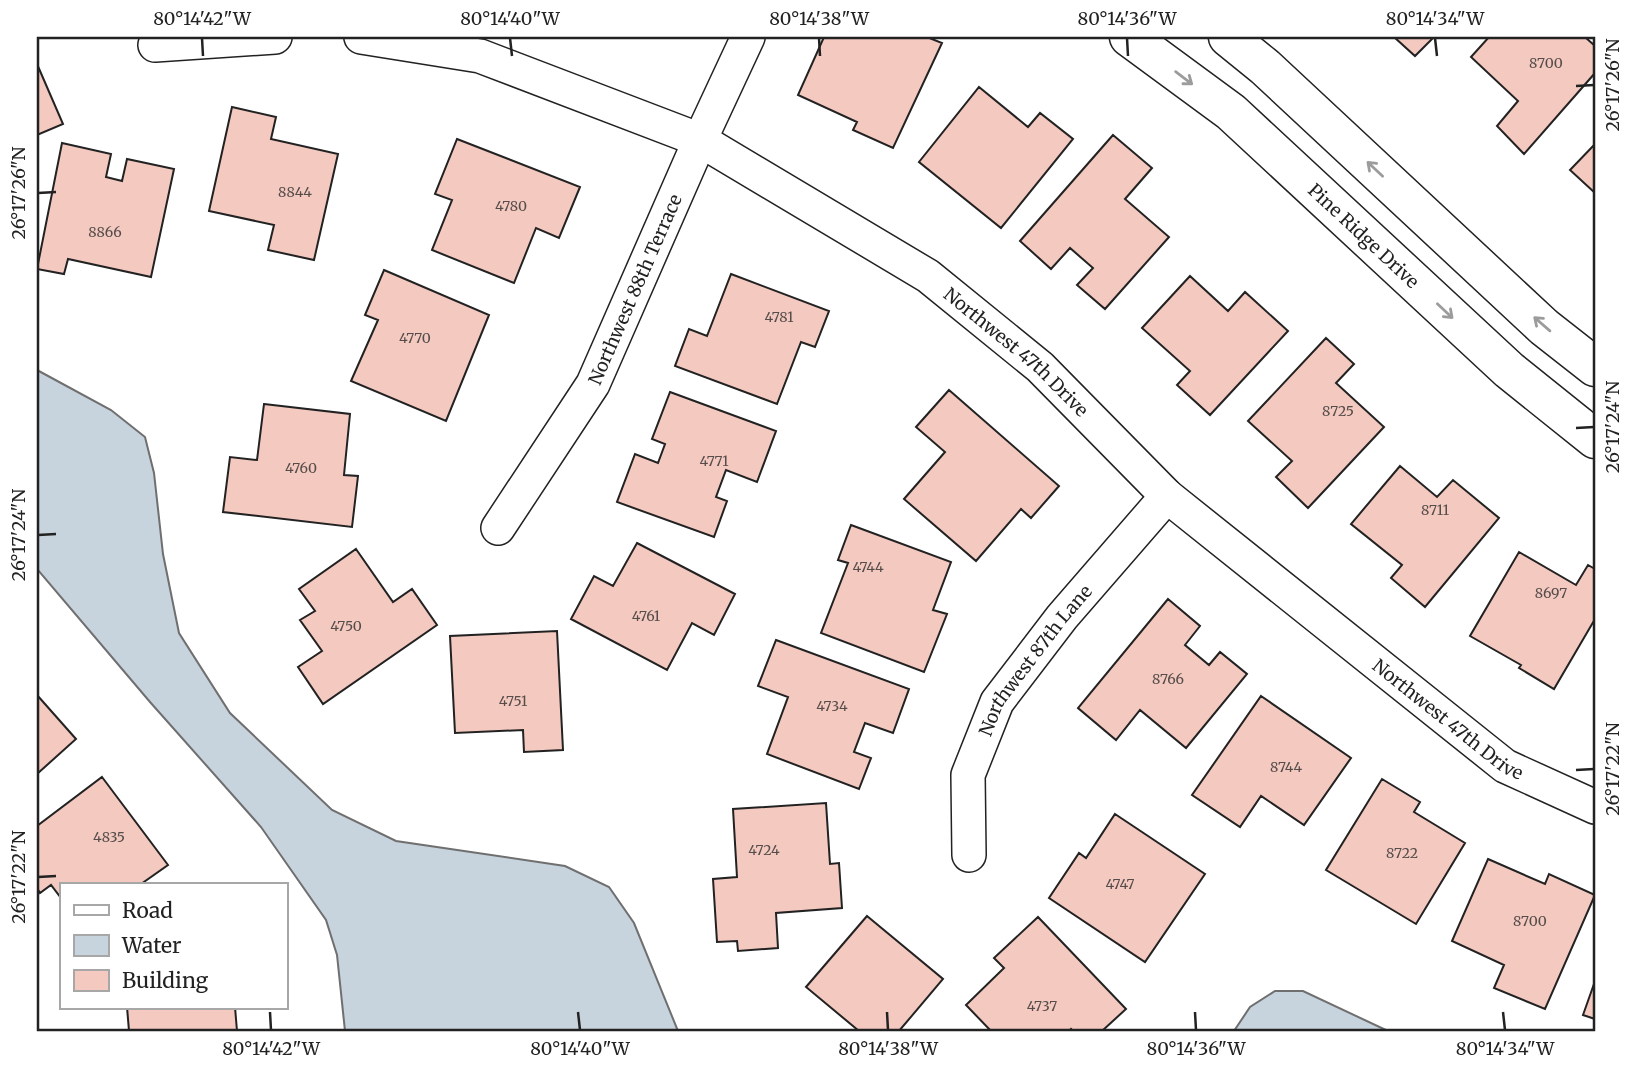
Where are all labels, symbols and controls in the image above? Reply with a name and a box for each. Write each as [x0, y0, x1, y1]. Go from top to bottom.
text: 80°14'42"W [153, 7, 252, 30]
text: 80°14'40"W [460, 7, 561, 30]
text: 80°14'38"W [769, 7, 870, 30]
text: 80°14'36"W [1078, 7, 1178, 30]
text: 80°14'34"W [1386, 7, 1485, 30]
text: 26°17'26"N [1601, 38, 1624, 132]
house number: 8700 [1529, 54, 1563, 72]
one-way arrow [1174, 70, 1193, 85]
text: 26°17'26"N [7, 146, 30, 240]
one-way arrow [1367, 161, 1384, 178]
street label: Pine Ridge Drive [1304, 178, 1424, 293]
house number: 8844 [278, 183, 312, 201]
street label: Northwest 88th Terrace [583, 190, 686, 388]
house number: 4780 [495, 197, 527, 215]
house number: 8866 [88, 223, 122, 241]
street label: Northwest 47th Drive [939, 282, 1094, 421]
one-way arrow [1436, 302, 1453, 319]
house number: 4781 [764, 308, 794, 326]
one-way arrow [1533, 316, 1551, 332]
house number: 4770 [399, 329, 431, 347]
text: 26°17'24"N [1601, 381, 1624, 473]
house number: 8725 [1322, 402, 1354, 420]
house number: 4771 [699, 452, 729, 470]
house number: 4760 [285, 459, 317, 477]
text: 26°17'24"N [7, 489, 30, 581]
house number: 8711 [1421, 501, 1449, 519]
house number: 4744 [852, 558, 884, 576]
street label: Northwest 87th Lane [973, 580, 1096, 739]
house number: 8697 [1535, 584, 1567, 602]
house number: 4761 [632, 607, 660, 625]
house number: 4750 [330, 617, 362, 635]
street label: Northwest 47th Drive [1368, 654, 1527, 784]
house number: 8766 [1152, 670, 1184, 688]
house number: 4751 [499, 692, 527, 710]
house number: 4734 [816, 697, 848, 715]
text: 26°17'22"N [1601, 722, 1624, 816]
house number: 8744 [1270, 758, 1302, 776]
house number: 4835 [93, 828, 125, 846]
text: 26°17'22"N [7, 830, 30, 924]
house number: 4724 [748, 841, 780, 859]
house number: 8722 [1386, 844, 1418, 862]
house number: 4747 [1105, 875, 1135, 893]
legend [60, 883, 287, 1009]
text: Road [122, 897, 173, 924]
house number: 8700 [1513, 912, 1547, 930]
text: Water [121, 932, 181, 959]
text: Building [122, 967, 209, 994]
house number: 4737 [1027, 997, 1057, 1015]
text: 80°14'42"W [222, 1037, 321, 1060]
text: 80°14'40"W [530, 1037, 631, 1060]
text: 80°14'38"W [838, 1037, 939, 1060]
text: 80°14'36"W [1147, 1037, 1247, 1060]
text: 80°14'34"W [1456, 1037, 1555, 1060]

